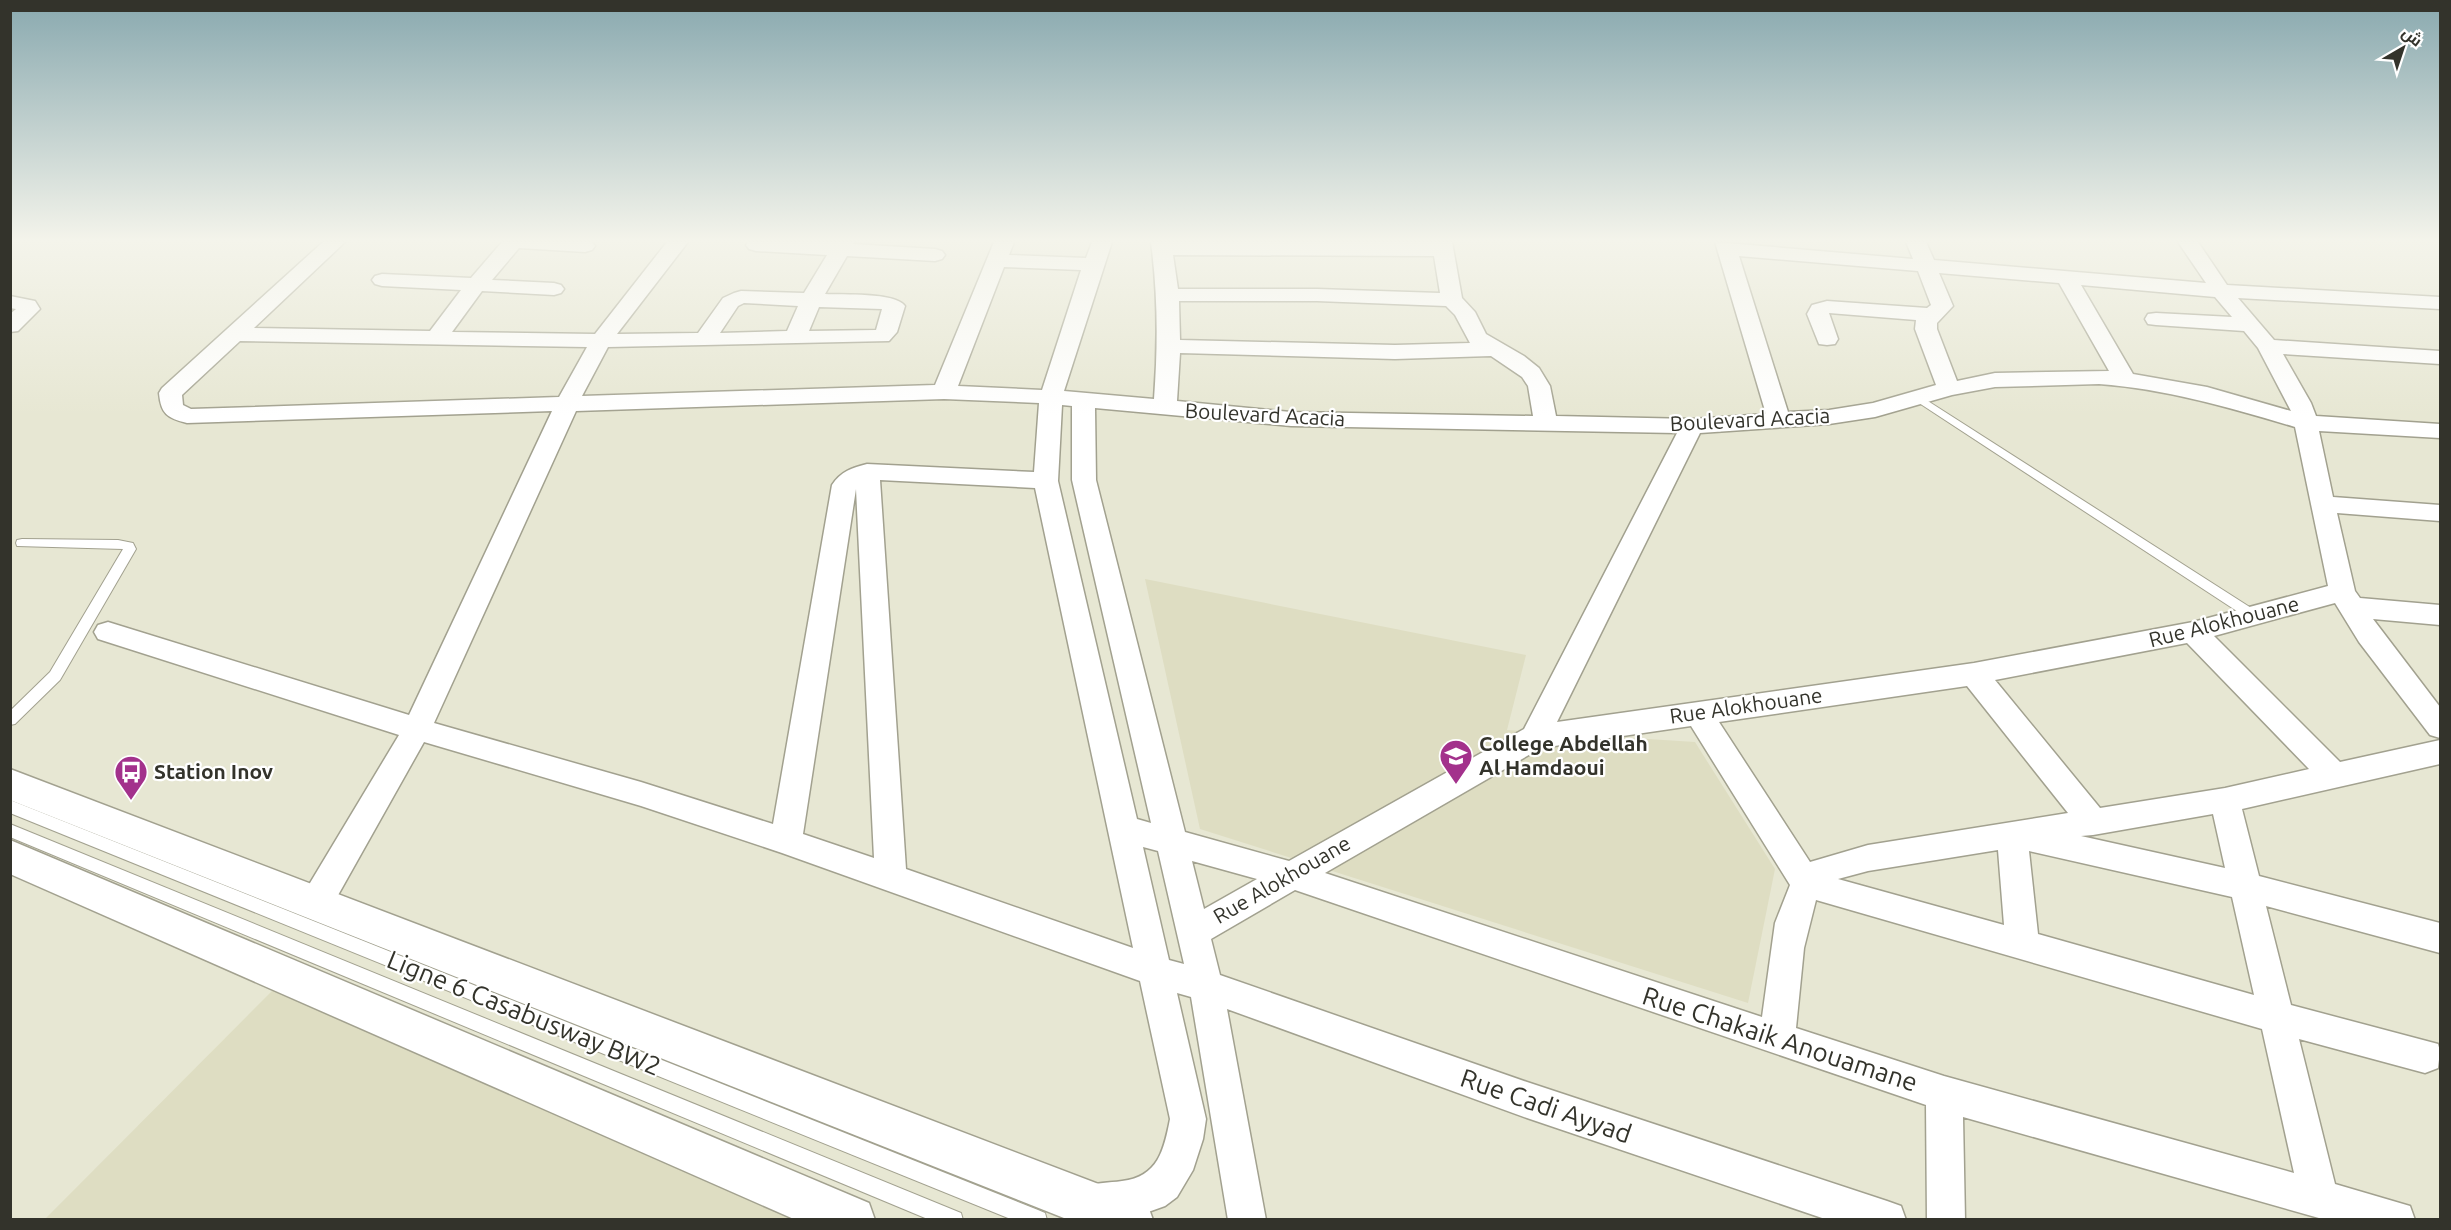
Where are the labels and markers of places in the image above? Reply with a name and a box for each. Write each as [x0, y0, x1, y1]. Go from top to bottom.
place label: College Abdellah Al Hamdaoui [1479, 731, 1648, 779]
school or university icon: College Abdellah Al Hamdaoui [1438, 738, 1474, 785]
bus stop icon: Station Inov [113, 754, 149, 801]
place label: Station Inov [154, 759, 273, 783]

